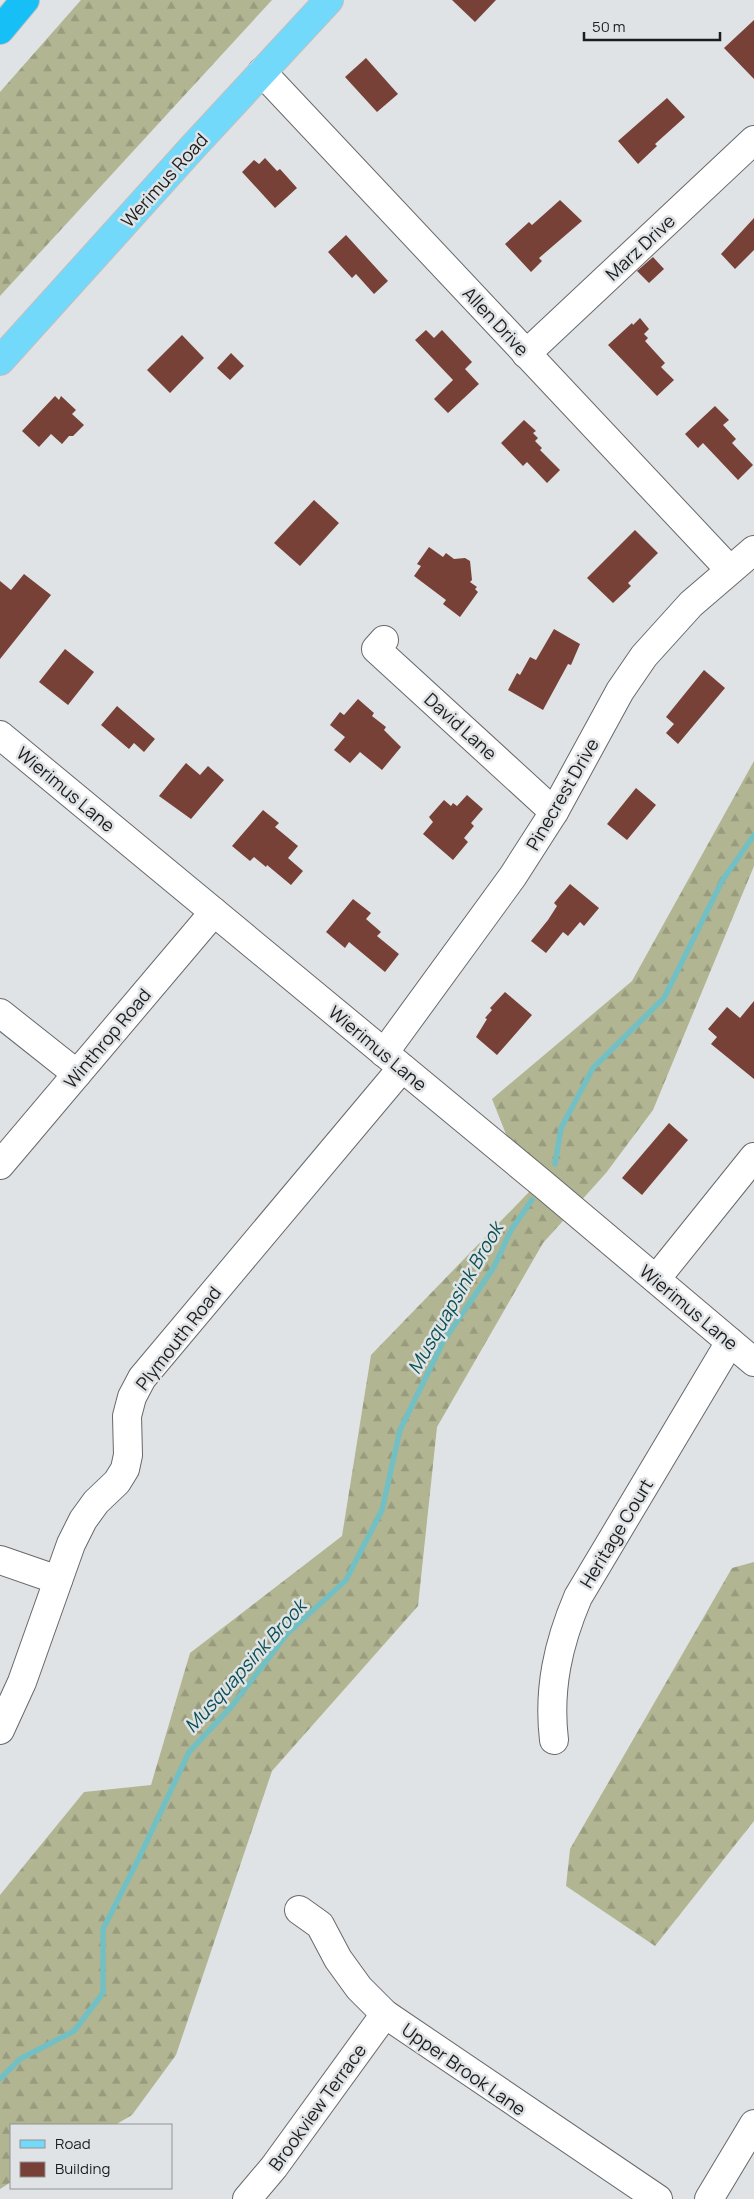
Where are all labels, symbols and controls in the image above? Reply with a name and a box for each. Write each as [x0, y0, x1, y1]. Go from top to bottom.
scale bar [584, 10, 720, 42]
text: 50 m [592, 16, 626, 37]
street label: Werimus Road [115, 128, 213, 232]
street label: Marz Drive [600, 209, 680, 285]
street label: Allen Drive [458, 281, 534, 361]
street label: David Lane [420, 687, 502, 765]
street label: Pinecrest Drive [520, 734, 604, 854]
street label: Wierimus Lane [12, 741, 120, 837]
street label: Winthrop Road [58, 983, 156, 1093]
street label: Wierimus Lane [324, 1000, 432, 1096]
water label: Musquapsink Brook [401, 1215, 510, 1378]
street label: Wierimus Lane [635, 1259, 743, 1355]
street label: Plymouth Road [130, 1281, 226, 1395]
street label: Heritage Court [574, 1474, 658, 1592]
water label: Musquapsink Brook [178, 1592, 313, 1738]
street label: Upper Brook Lane [397, 2017, 531, 2121]
street label: Brookview Terrace [263, 2039, 371, 2175]
legend [10, 2124, 172, 2189]
text: Road [55, 2133, 91, 2154]
text: Building [55, 2158, 110, 2179]

